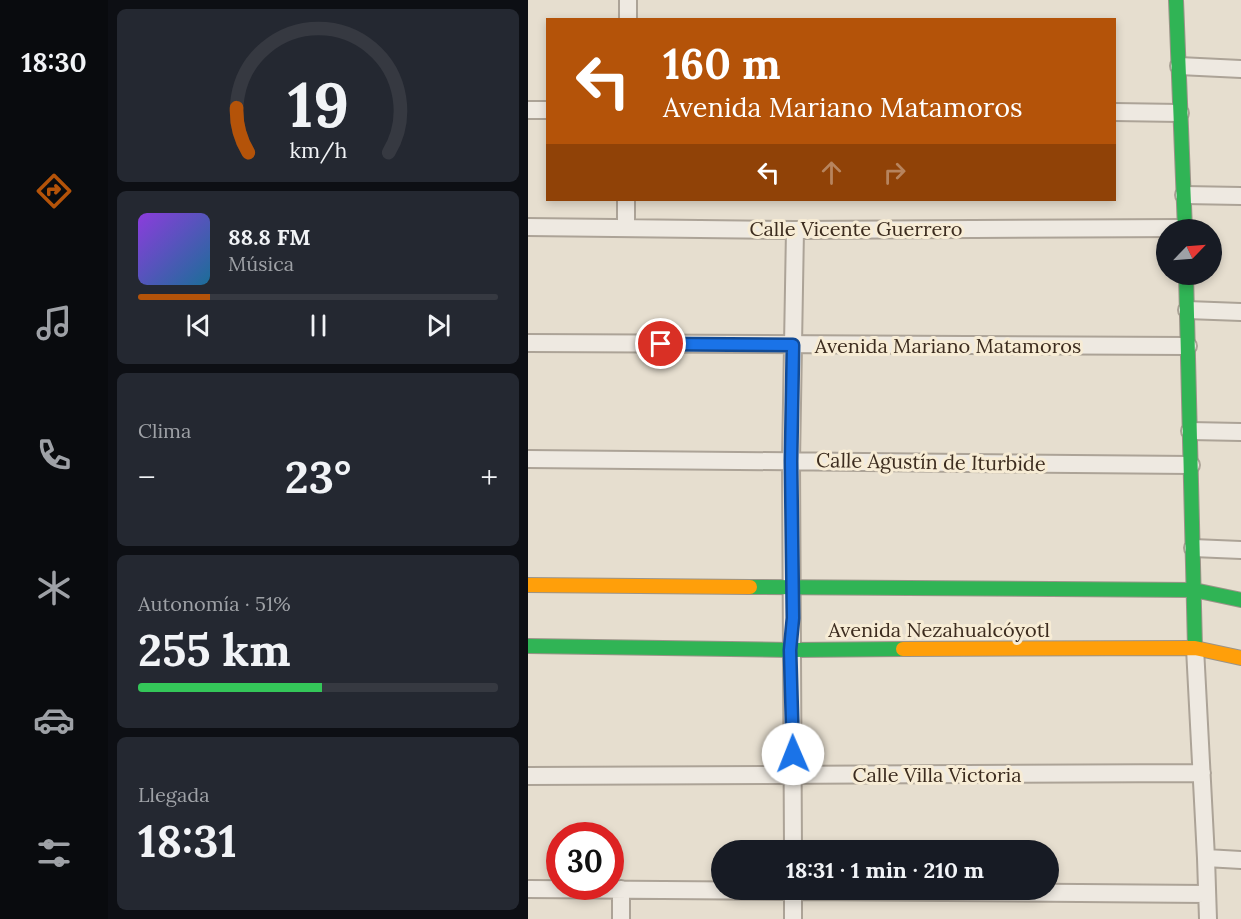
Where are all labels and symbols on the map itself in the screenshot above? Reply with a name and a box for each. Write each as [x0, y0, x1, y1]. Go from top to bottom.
street label: Calle Vicente Guerrero [749, 216, 963, 241]
north arrow [1156, 219, 1222, 285]
pin [635, 318, 686, 369]
street label: Avenida Mariano Matamoros [814, 333, 1081, 358]
street label: Calle Agustín de Iturbide [816, 447, 1046, 476]
street label: Avenida Nezahualcóyotl [827, 617, 1050, 642]
position arrow [761, 722, 825, 786]
street label: Calle Villa Victoria [852, 762, 1022, 787]
speed limit sign: 30 [546, 822, 624, 900]

